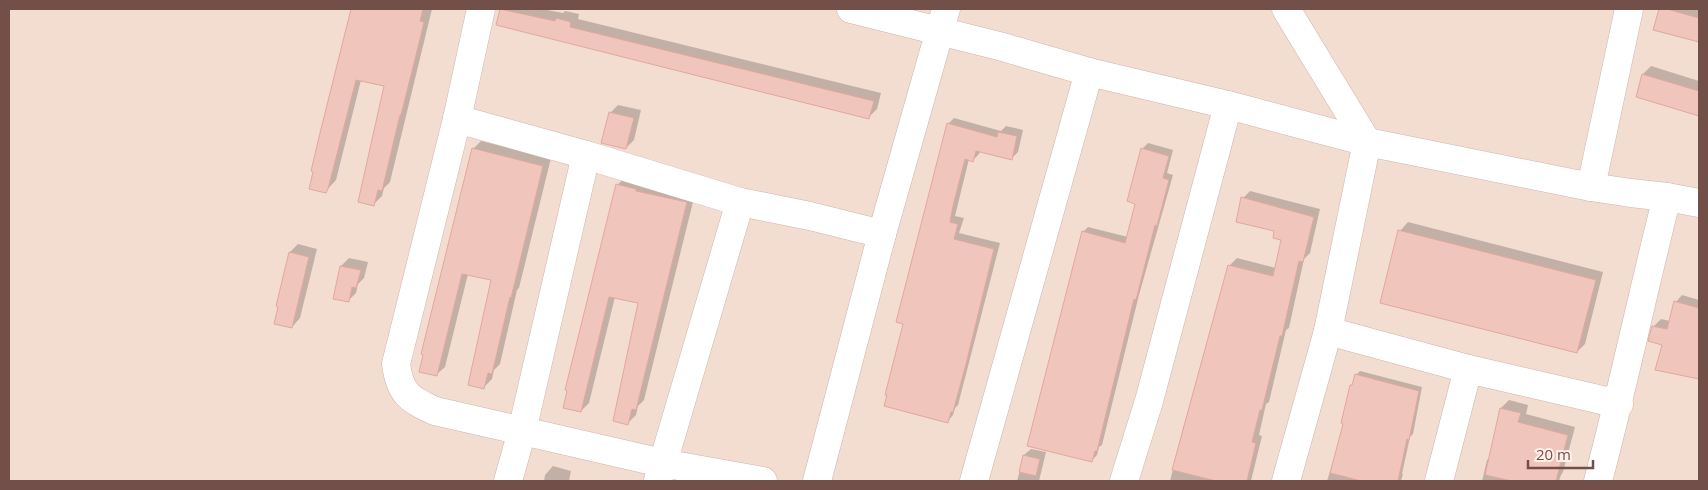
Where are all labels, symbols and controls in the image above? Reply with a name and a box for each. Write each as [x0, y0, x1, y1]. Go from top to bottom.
scale bar [1528, 438, 1593, 470]
text: 20 m [1536, 444, 1571, 464]

